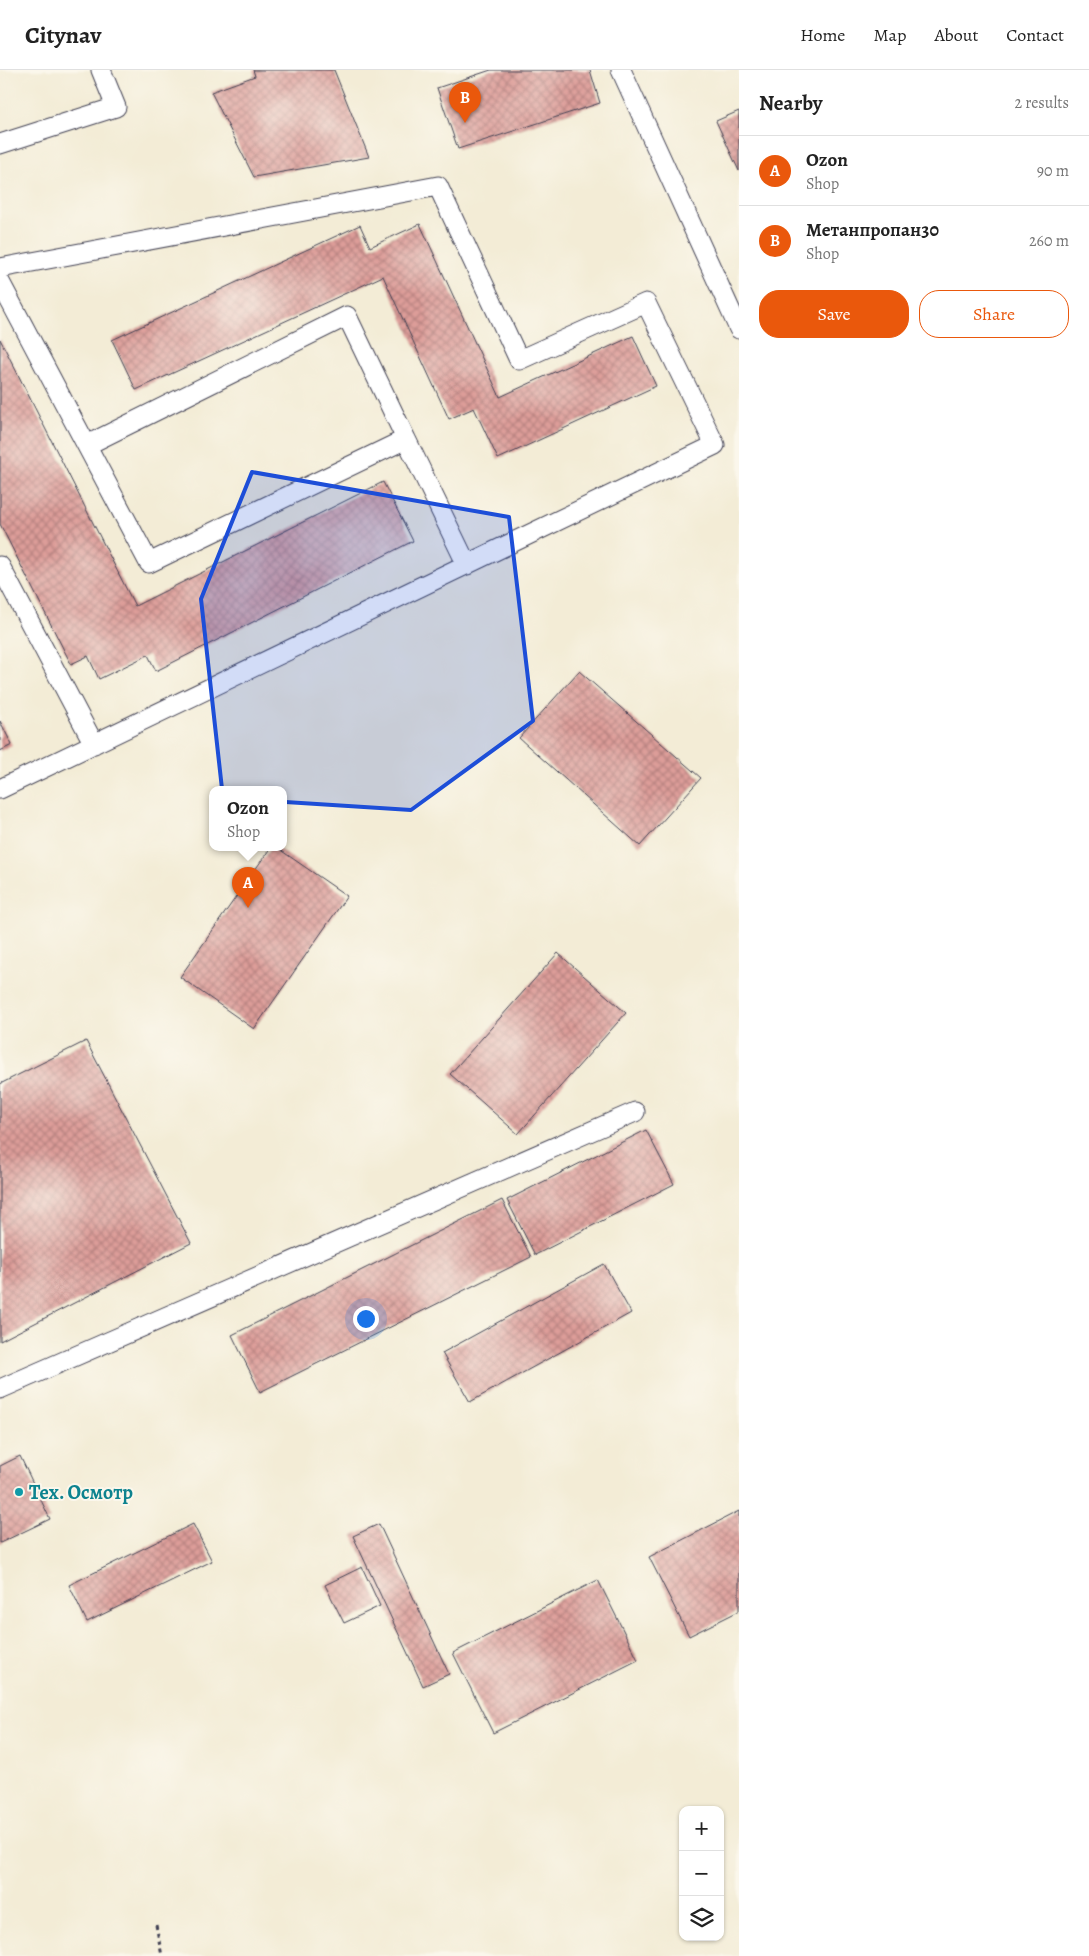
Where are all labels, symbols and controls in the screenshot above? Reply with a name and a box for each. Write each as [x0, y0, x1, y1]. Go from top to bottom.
text: Citynav [25, 19, 101, 51]
text: Home [800, 23, 845, 47]
text: Map [873, 23, 906, 47]
text: About [934, 23, 978, 47]
text: Contact [1006, 23, 1064, 47]
pin: B [449, 82, 481, 123]
text: Nearby [759, 89, 822, 117]
text: 2 results [1014, 92, 1069, 114]
text: Ozon [806, 147, 848, 173]
text: A [770, 160, 780, 182]
text: 90 m [1037, 160, 1069, 182]
text: Shop [806, 173, 839, 195]
text: Метанпропан30 [806, 217, 939, 243]
text: B [770, 230, 780, 252]
text: 260 m [1029, 230, 1069, 252]
text: Shop [806, 243, 839, 265]
button: Save [759, 290, 909, 338]
button: Share [919, 290, 1069, 338]
popup [209, 786, 287, 851]
text: Ozon [227, 795, 269, 821]
text: Shop [227, 821, 260, 843]
pin: A [232, 867, 264, 908]
your location [353, 1306, 379, 1332]
place label: Тех. Осмотр [29, 1479, 133, 1506]
marker: Тех. Осмотр [13, 1486, 25, 1498]
map controls [679, 1806, 724, 1941]
button: + [679, 1806, 724, 1851]
button: − [679, 1851, 724, 1896]
button: layers [679, 1896, 724, 1941]

